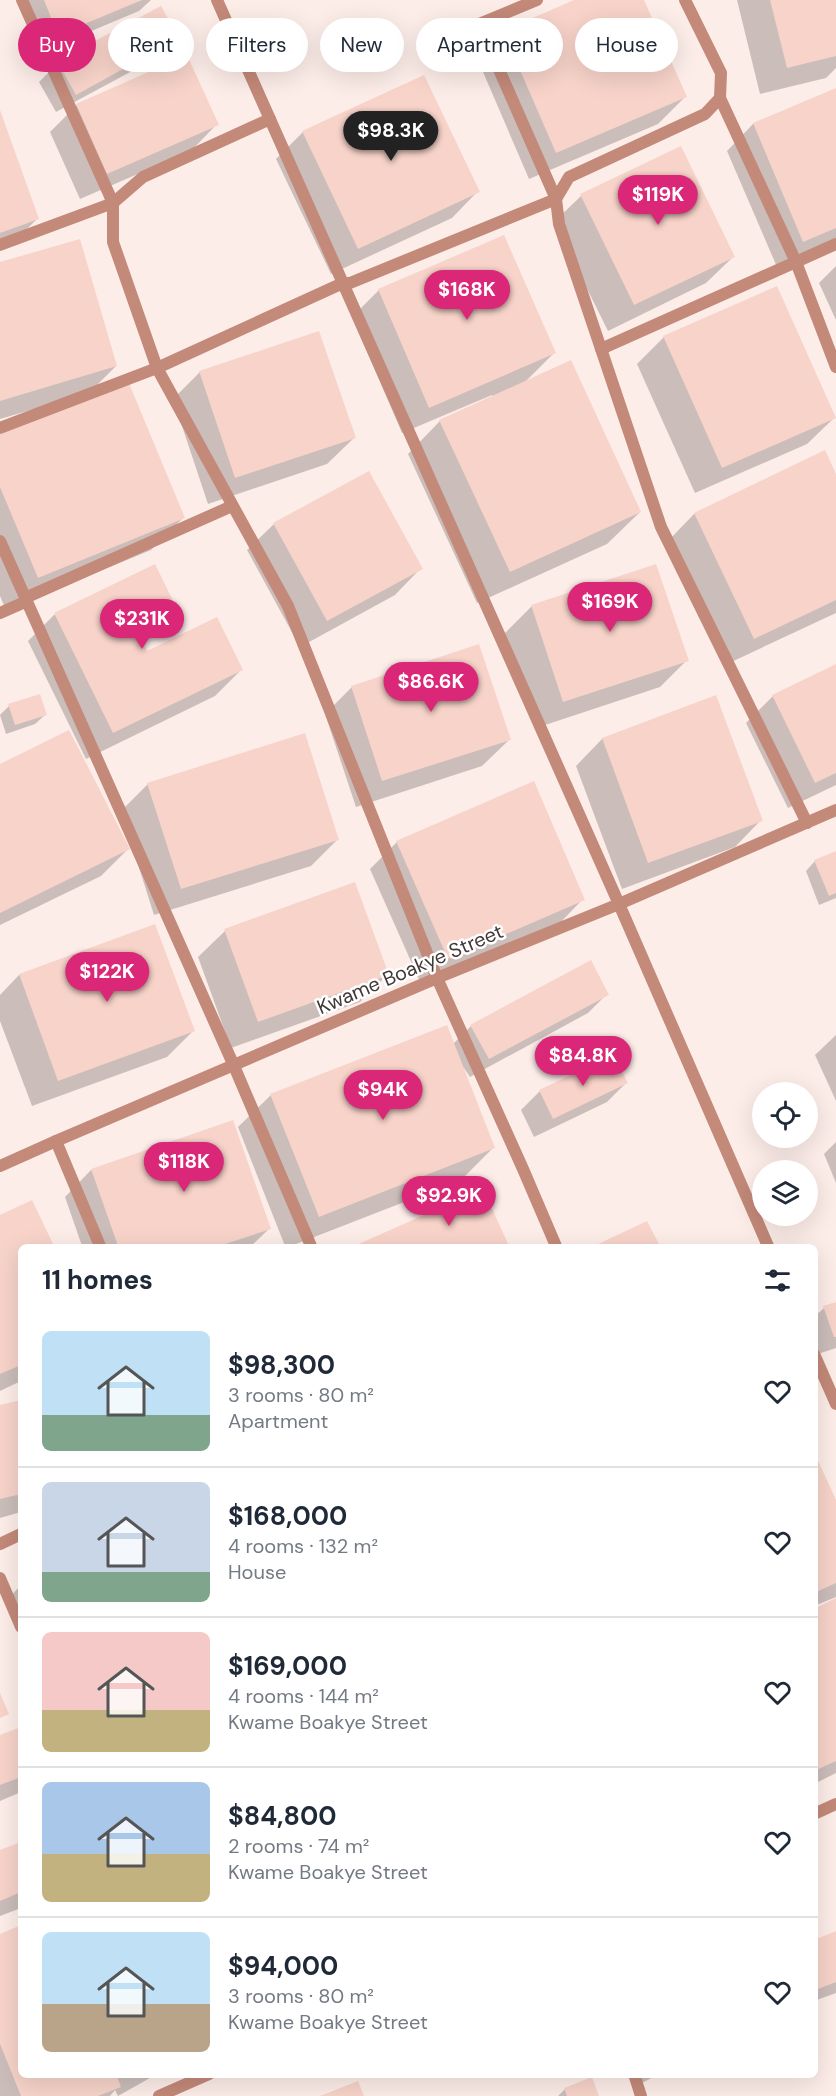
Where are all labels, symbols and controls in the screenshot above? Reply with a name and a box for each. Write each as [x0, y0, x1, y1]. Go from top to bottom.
chip: Buy [18, 18, 96, 72]
chip: Rent [108, 18, 194, 72]
chip: Filters [206, 18, 308, 72]
chip: New [320, 18, 404, 72]
chip: Apartment [416, 18, 563, 72]
chip: House [575, 18, 678, 72]
pin: $98.3K [342, 111, 440, 162]
text: $98.3K [357, 117, 425, 143]
pin: $119K [616, 175, 700, 226]
text: $119K [632, 181, 684, 207]
pin: $168K [425, 270, 509, 321]
text: $168K [438, 276, 496, 302]
pin: $169K [568, 582, 652, 633]
text: $169K [581, 588, 639, 614]
pin: $231K [100, 599, 184, 650]
text: $231K [114, 605, 170, 631]
pin: $86.6K [382, 662, 480, 713]
text: $86.6K [398, 668, 464, 694]
street label: Kwame Boakye Street [313, 918, 507, 1020]
pin: $122K [65, 952, 149, 1003]
text: $122K [79, 958, 135, 984]
pin: $84.8K [534, 1036, 632, 1087]
text: $84.8K [549, 1042, 617, 1068]
pin: $94K [347, 1070, 419, 1121]
text: $94K [358, 1076, 408, 1102]
map controls [752, 1082, 818, 1226]
button: locate [752, 1082, 818, 1148]
pin: $118K [142, 1142, 226, 1193]
text: $118K [158, 1148, 210, 1174]
button: layers [752, 1160, 818, 1226]
pin: $92.9K [400, 1176, 498, 1227]
text: $92.9K [416, 1182, 482, 1208]
text: 11 homes [42, 1263, 153, 1297]
icon: filters [761, 1264, 794, 1297]
text: $98,300 [228, 1348, 335, 1382]
icon: home [90, 1355, 162, 1427]
icon: heart [761, 1375, 794, 1408]
text: 3 rooms · 80 m² [228, 1382, 374, 1408]
text: Apartment [228, 1408, 328, 1434]
text: $168,000 [228, 1499, 347, 1533]
icon: home [90, 1506, 162, 1578]
icon: heart [761, 1526, 794, 1559]
text: 4 rooms · 132 m² [228, 1533, 378, 1559]
text: House [228, 1559, 286, 1585]
text: $169,000 [228, 1649, 347, 1683]
icon: home [90, 1656, 162, 1728]
icon: heart [761, 1676, 794, 1709]
text: 4 rooms · 144 m² [228, 1683, 379, 1709]
text: Kwame Boakye Street [228, 1709, 428, 1735]
text: $84,800 [228, 1799, 337, 1833]
icon: home [90, 1806, 162, 1878]
icon: heart [761, 1826, 794, 1859]
text: 2 rooms · 74 m² [228, 1833, 369, 1859]
text: Kwame Boakye Street [228, 1859, 428, 1885]
text: $94,000 [228, 1949, 338, 1983]
icon: home [90, 1956, 162, 2028]
icon: heart [761, 1976, 794, 2009]
text: 3 rooms · 80 m² [228, 1983, 374, 2009]
text: Kwame Boakye Street [228, 2009, 428, 2035]

